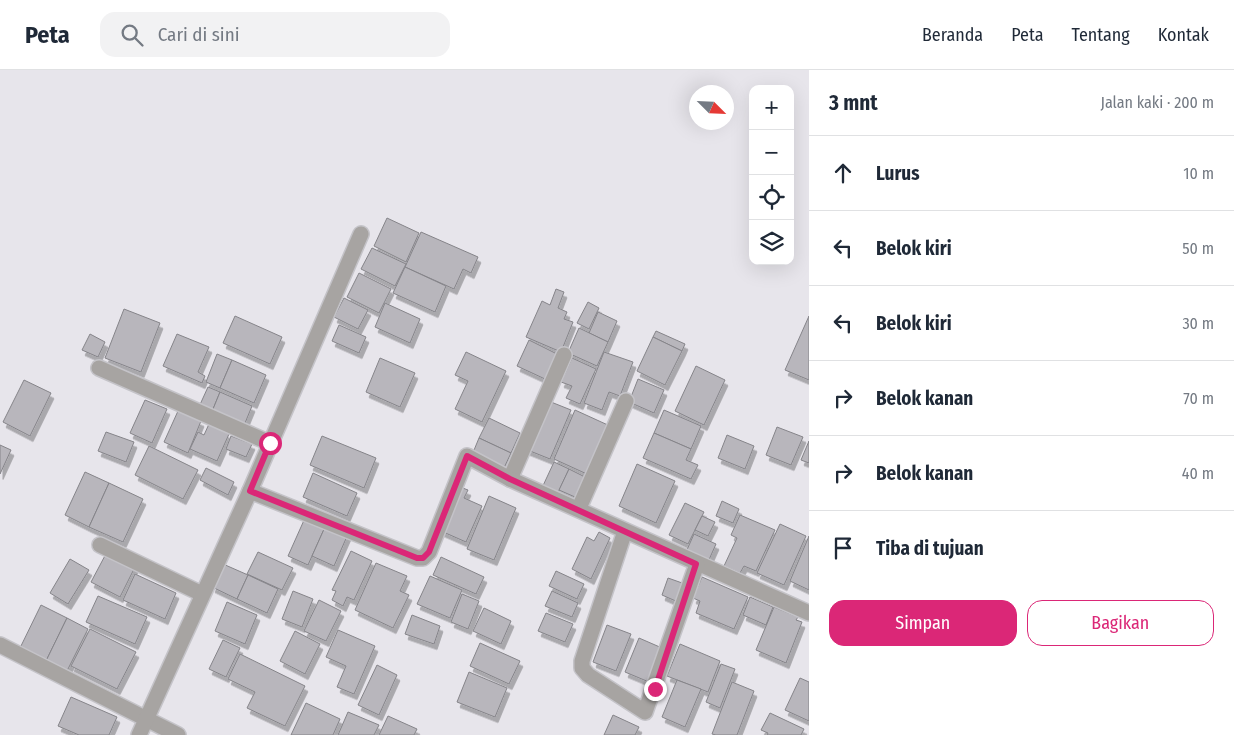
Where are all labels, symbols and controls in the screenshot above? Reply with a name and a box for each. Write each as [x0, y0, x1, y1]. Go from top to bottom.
search box [100, 12, 450, 57]
text: Peta [25, 21, 70, 49]
icon: search [118, 21, 146, 49]
text: Cari di sini [158, 23, 239, 46]
text: Beranda [922, 24, 983, 46]
text: Peta [1011, 24, 1044, 46]
text: Tentang [1072, 24, 1130, 46]
text: Kontak [1158, 24, 1209, 46]
north arrow [689, 85, 734, 130]
map controls [749, 85, 794, 265]
button: + [749, 85, 794, 130]
text: 3 mnt [829, 90, 878, 116]
text: Jalan kaki · 200 m [1101, 93, 1214, 112]
button: − [749, 130, 794, 175]
icon: ahead [829, 159, 857, 187]
text: Lurus [876, 162, 920, 185]
text: 10 m [1183, 164, 1214, 183]
button: locate [749, 175, 794, 220]
button: layers [749, 220, 794, 265]
icon: left [829, 234, 857, 262]
text: Belok kiri [876, 237, 952, 260]
text: 50 m [1182, 239, 1214, 258]
icon: left [829, 309, 857, 337]
text: Belok kiri [876, 312, 952, 335]
text: 30 m [1182, 314, 1214, 333]
icon: right [829, 384, 857, 412]
text: Belok kanan [876, 387, 973, 410]
text: 70 m [1183, 389, 1214, 408]
route start [259, 432, 282, 455]
icon: right [829, 459, 857, 487]
text: Belok kanan [876, 462, 973, 485]
text: 40 m [1182, 464, 1214, 483]
icon: arrive [829, 534, 857, 562]
text: Tiba di tujuan [876, 537, 984, 560]
button: Simpan [829, 600, 1017, 646]
button: Bagikan [1027, 600, 1214, 646]
route end [644, 678, 667, 701]

